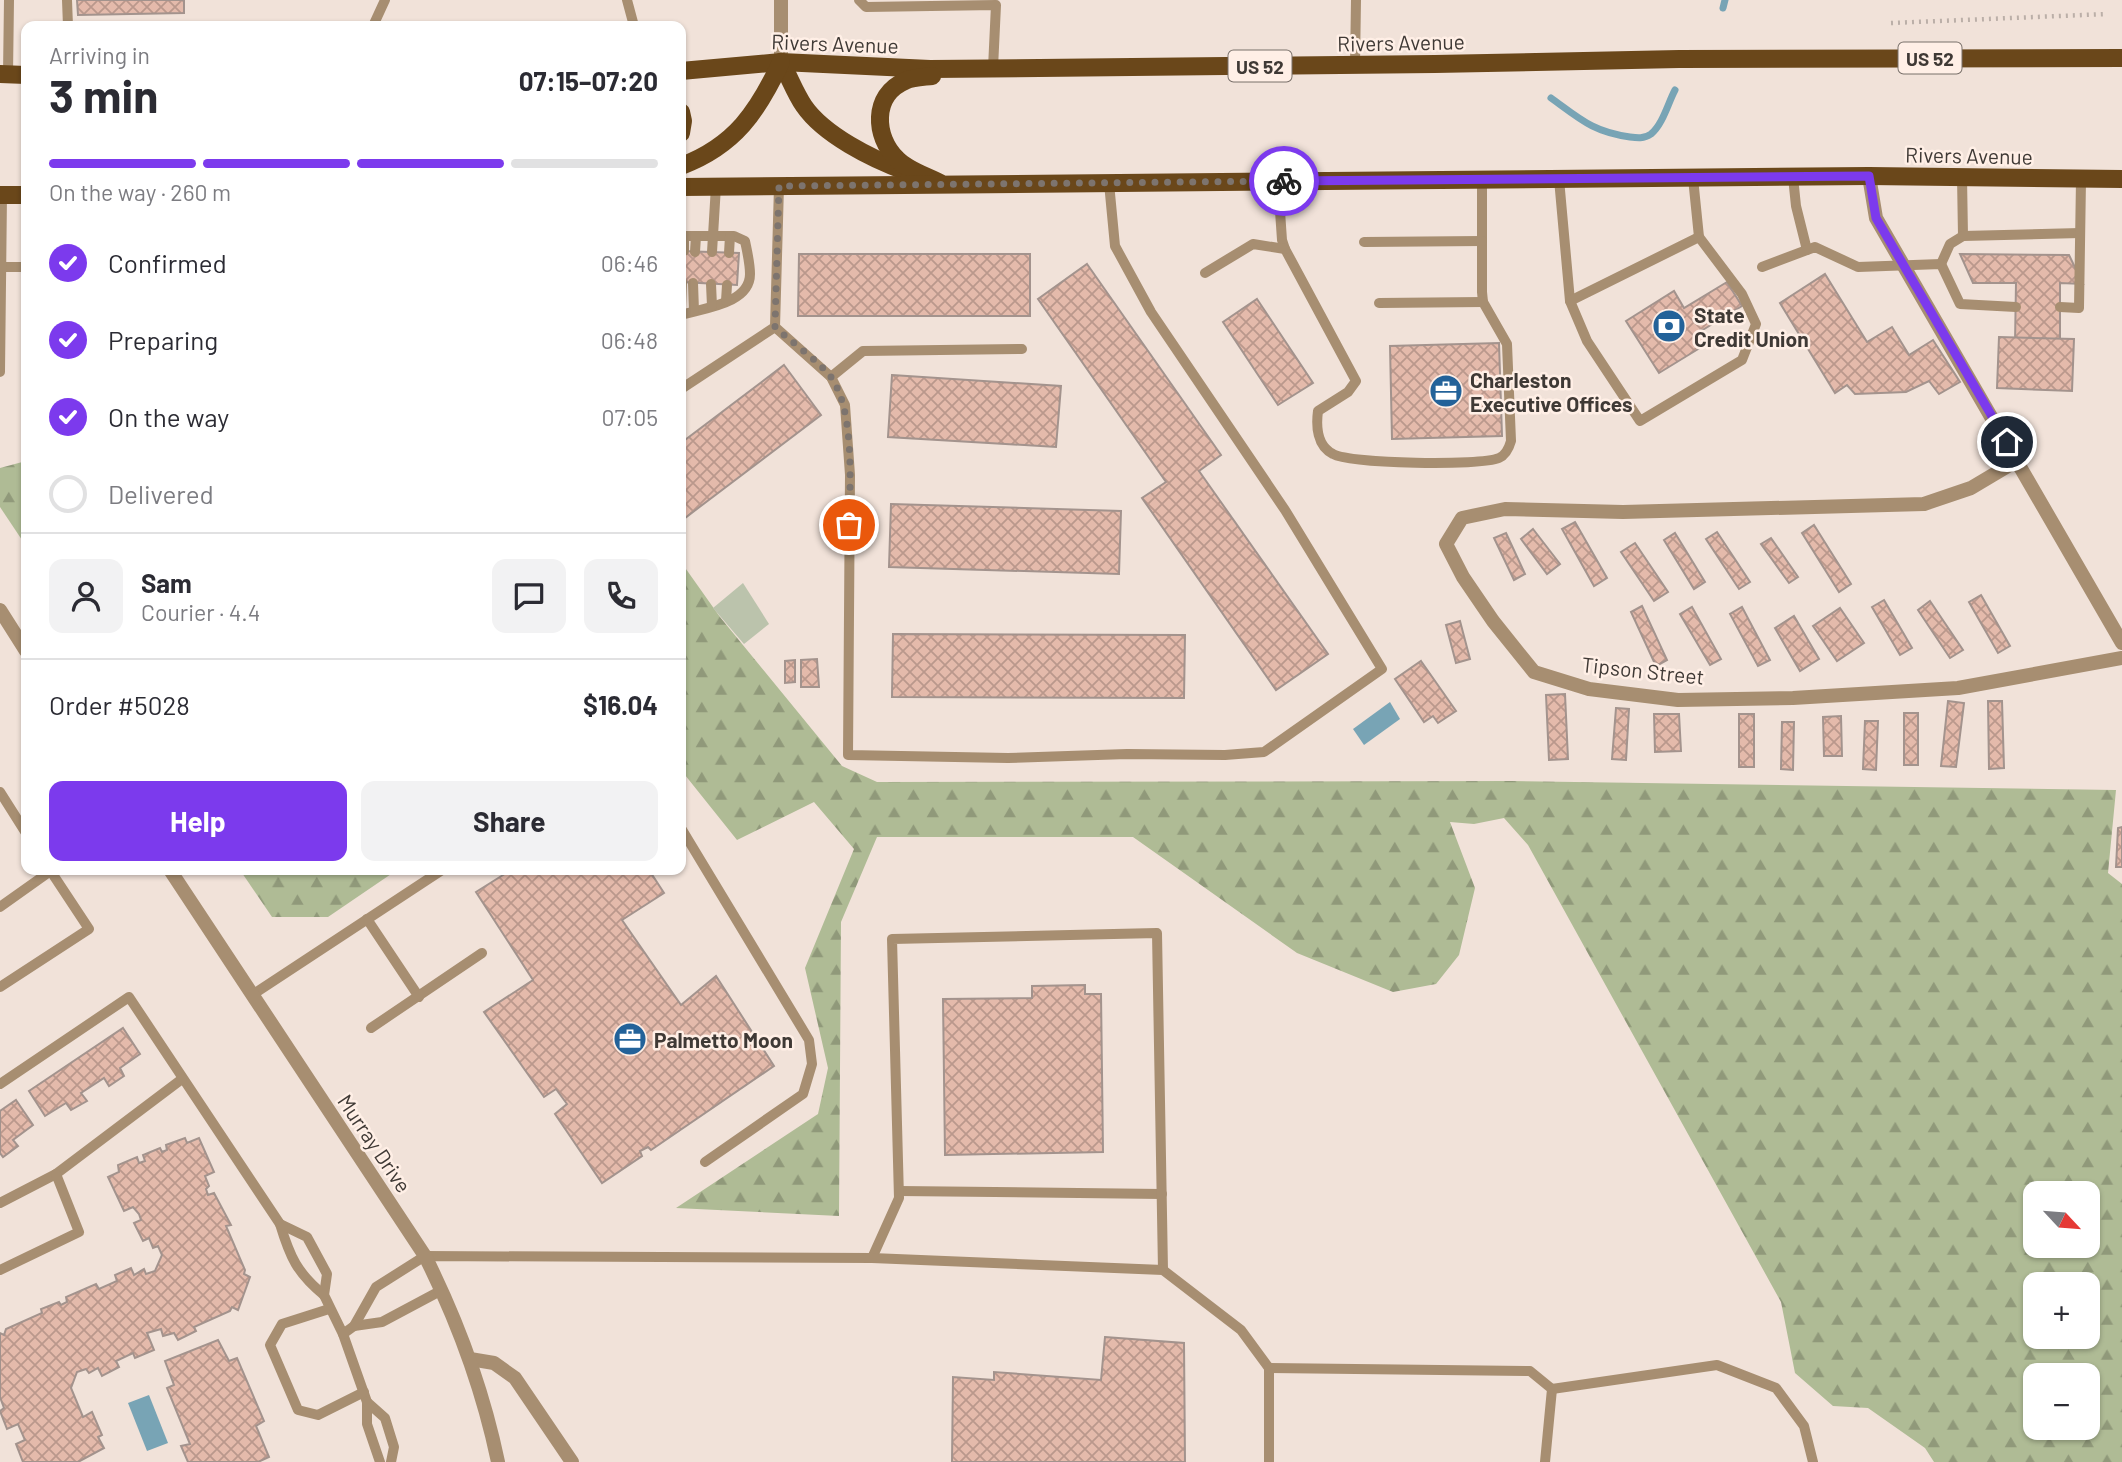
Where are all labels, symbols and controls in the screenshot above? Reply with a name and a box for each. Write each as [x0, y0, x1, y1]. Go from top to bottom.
street label: Rivers Avenue [771, 28, 899, 58]
street label: Rivers Avenue [1337, 28, 1465, 56]
text: Arriving in [49, 41, 150, 69]
road number: US 52 [1898, 43, 1962, 74]
road number: US 52 [1228, 50, 1292, 82]
text: 07:15–07:20 [519, 65, 658, 96]
text: 3 min [49, 67, 158, 122]
street label: Rivers Avenue [1905, 141, 2033, 169]
courier [1249, 146, 1319, 216]
icon: bike [1265, 162, 1303, 200]
text: On the way · 260 m [49, 178, 231, 206]
icon: check [49, 244, 87, 282]
text: Confirmed [108, 247, 227, 278]
text: 06:46 [601, 249, 658, 277]
place label: State Credit Union [1694, 302, 1809, 351]
bank icon: State Credit Union [1650, 307, 1688, 345]
icon: check [49, 321, 87, 359]
text: Preparing [108, 324, 218, 355]
text: 06:48 [601, 326, 658, 354]
place label: Charleston Executive Offices [1470, 367, 1633, 416]
office icon: Charleston Executive Offices [1427, 372, 1465, 410]
icon: check [49, 398, 87, 436]
text: On the way [108, 401, 229, 432]
text: 07:05 [602, 403, 658, 431]
pin [1977, 412, 2037, 472]
icon: home [1988, 423, 2026, 461]
text: Delivered [108, 478, 214, 509]
pin [819, 495, 879, 555]
icon: bag [830, 506, 868, 544]
button: person [49, 559, 123, 633]
button: chat [492, 559, 566, 633]
button: phone [584, 559, 658, 633]
text: Sam [141, 567, 192, 598]
text: Courier · 4.4 [141, 598, 260, 626]
street label: Tipson Street [1581, 651, 1705, 689]
text: Order #5028 [49, 689, 190, 720]
text: $16.04 [583, 689, 658, 720]
button: Help [49, 781, 347, 861]
button: Share [361, 781, 658, 861]
office icon: Palmetto Moon [611, 1020, 649, 1058]
place label: Palmetto Moon [654, 1027, 793, 1052]
street label: Murray Drive [333, 1089, 417, 1197]
north arrow [2023, 1181, 2100, 1258]
map controls [2023, 1181, 2100, 1440]
button: + [2023, 1272, 2100, 1349]
button: − [2023, 1363, 2100, 1440]

